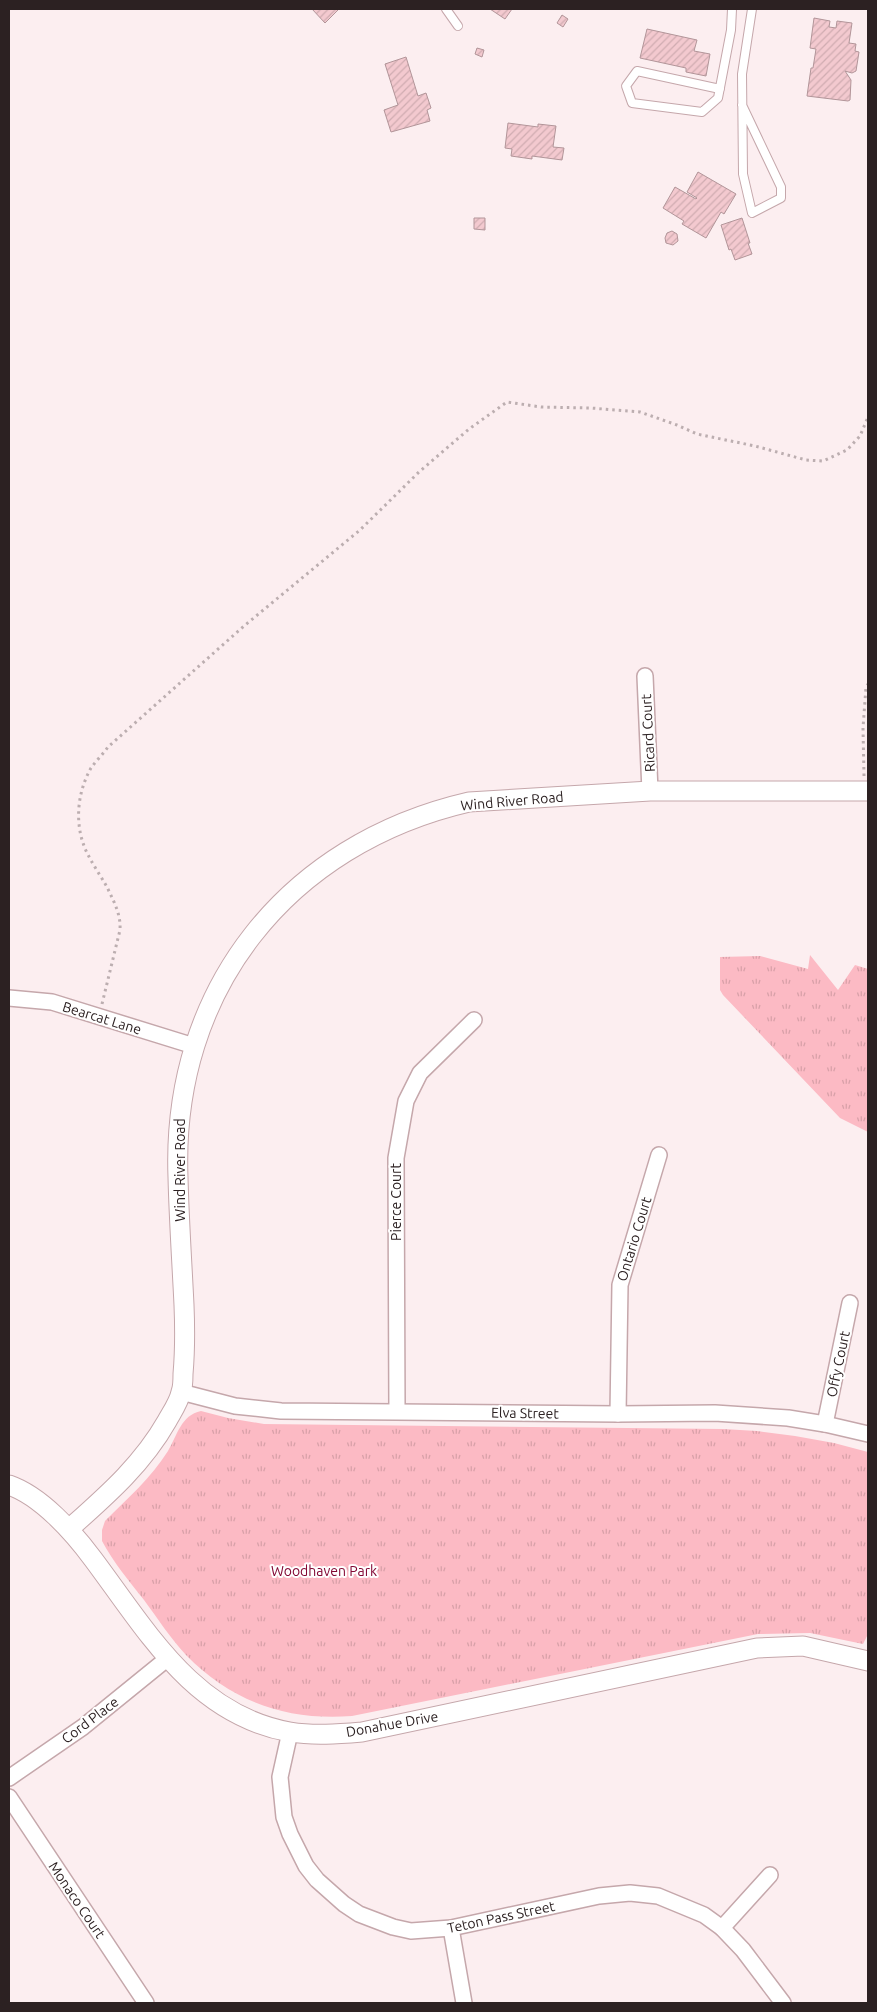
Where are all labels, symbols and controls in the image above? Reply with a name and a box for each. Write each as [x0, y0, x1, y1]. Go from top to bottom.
street label: Ricard Court [638, 693, 658, 772]
street label: Wind River Road [460, 789, 564, 813]
street label: Bearcat Lane [61, 998, 143, 1038]
street label: Wind River Road [172, 1118, 188, 1222]
street label: Pierce Court [388, 1163, 404, 1241]
street label: Ontario Court [614, 1194, 655, 1283]
street label: Offy Court [823, 1329, 853, 1399]
street label: Elva Street [491, 1404, 560, 1422]
park label: Woodhaven Park [271, 1563, 377, 1579]
street label: Cord Place [58, 1693, 122, 1747]
street label: Donahue Drive [345, 1708, 439, 1740]
street label: Monaco Court [45, 1859, 109, 1942]
street label: Teton Pass Street [446, 1898, 557, 1936]

